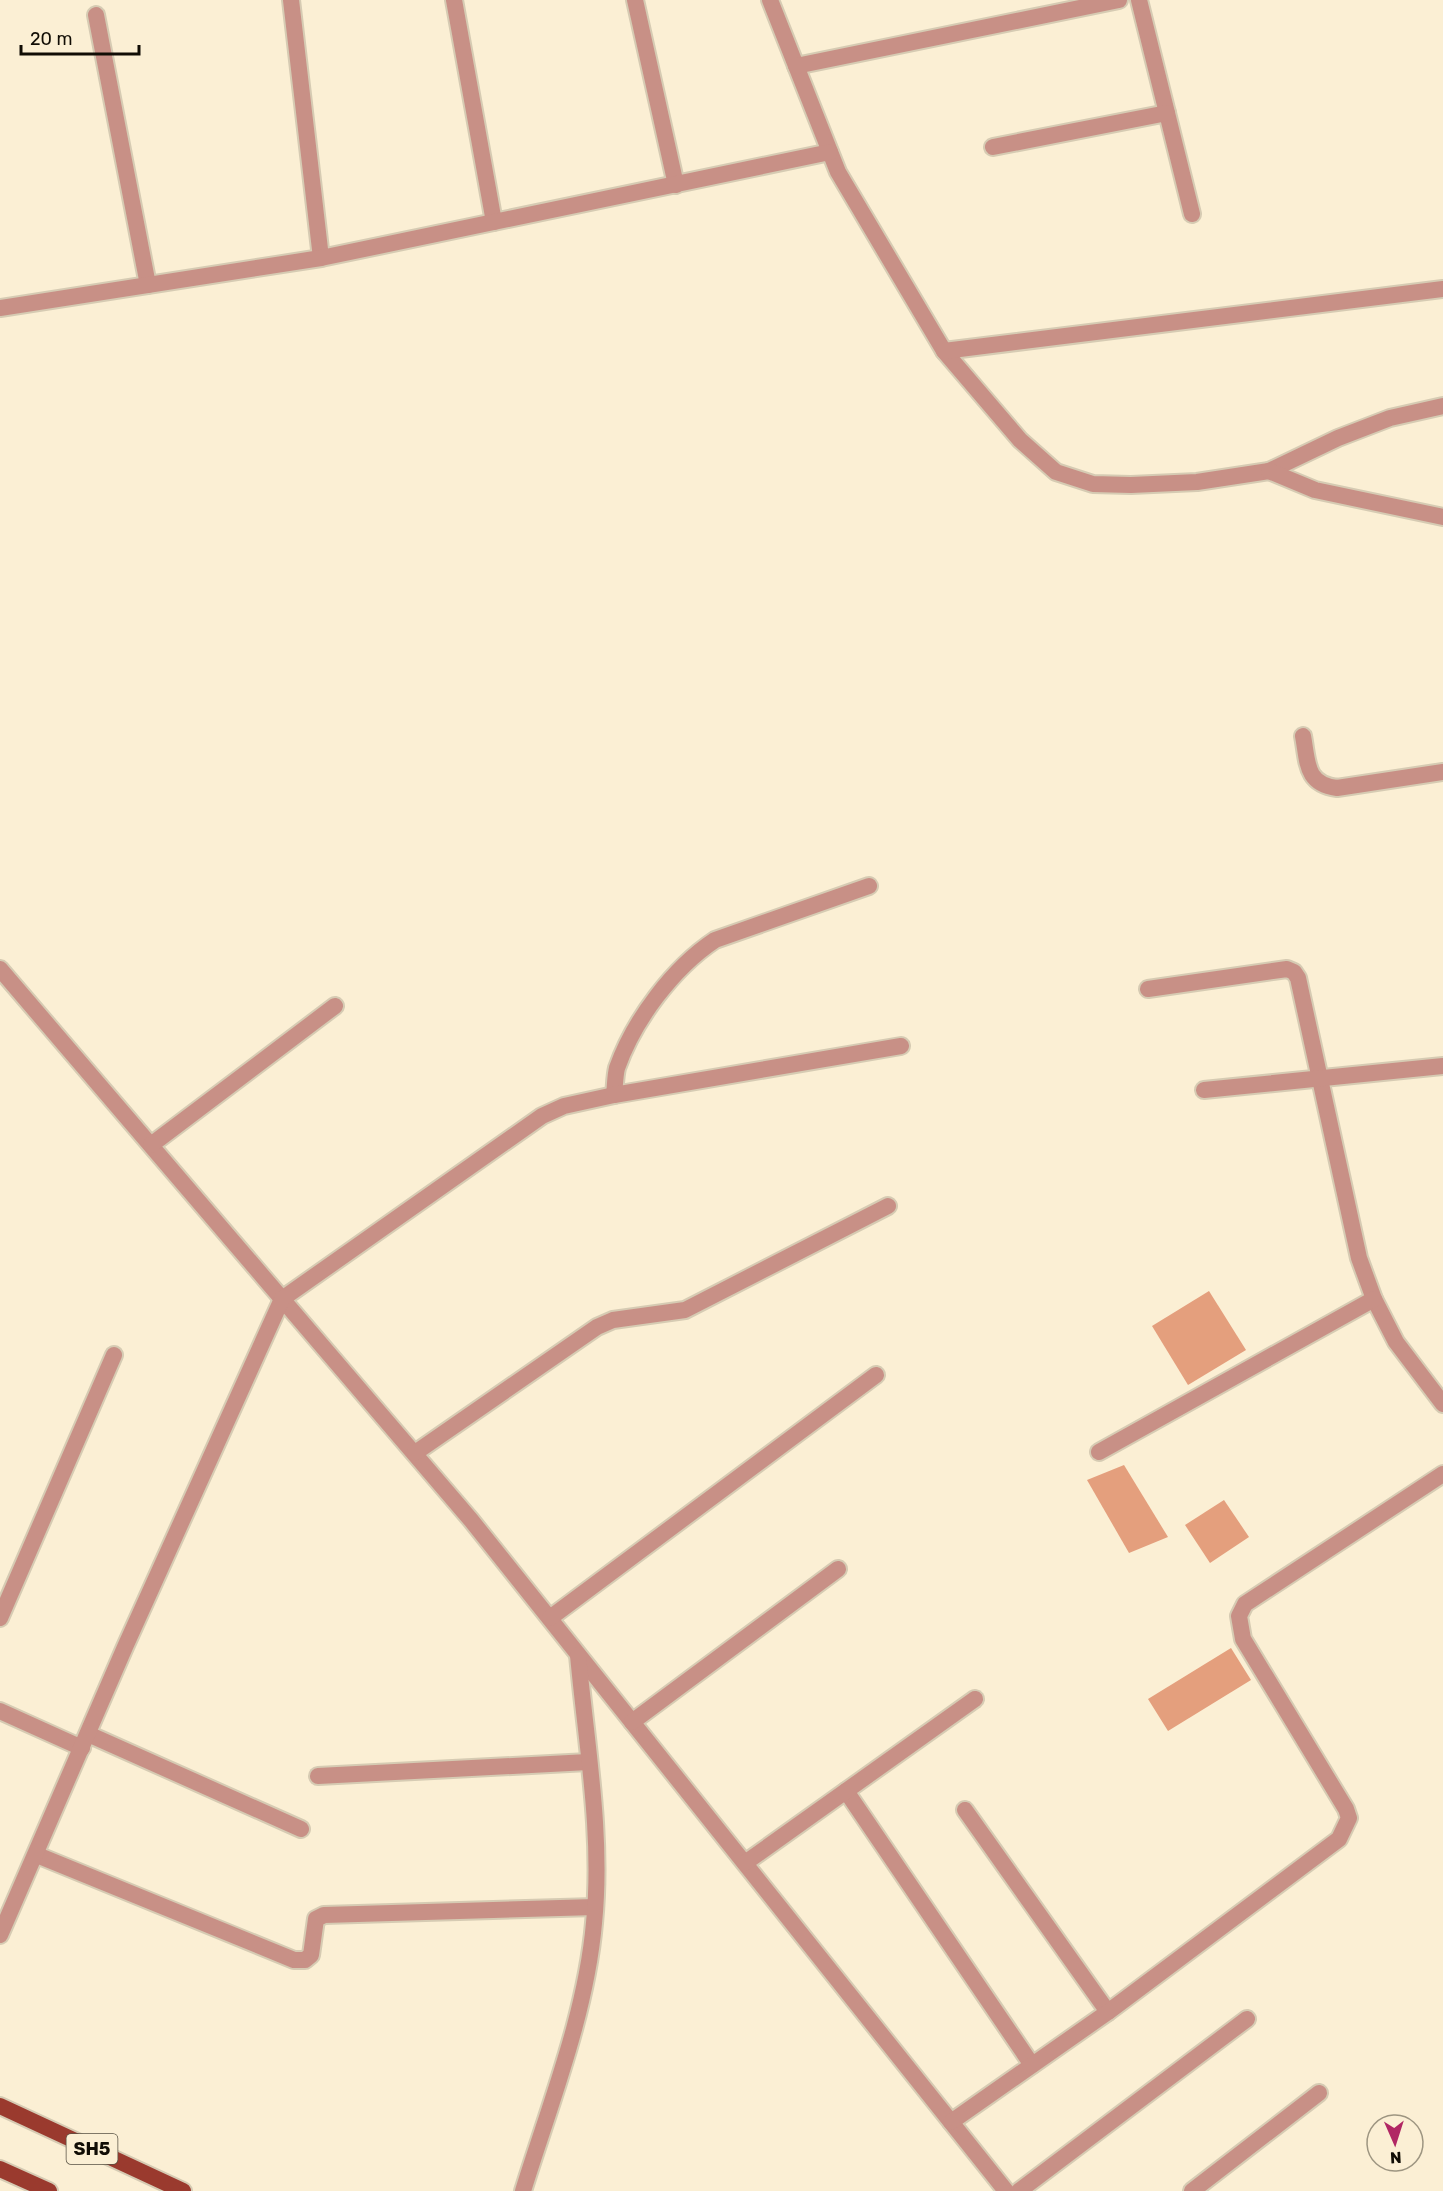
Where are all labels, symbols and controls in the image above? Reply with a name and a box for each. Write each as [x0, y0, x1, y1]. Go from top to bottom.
scale bar [21, 18, 140, 56]
text: 20 m [30, 28, 72, 50]
north arrow [1365, 2113, 1425, 2173]
road number: SH5 [66, 2134, 118, 2164]
text: N [1390, 2148, 1402, 2167]

